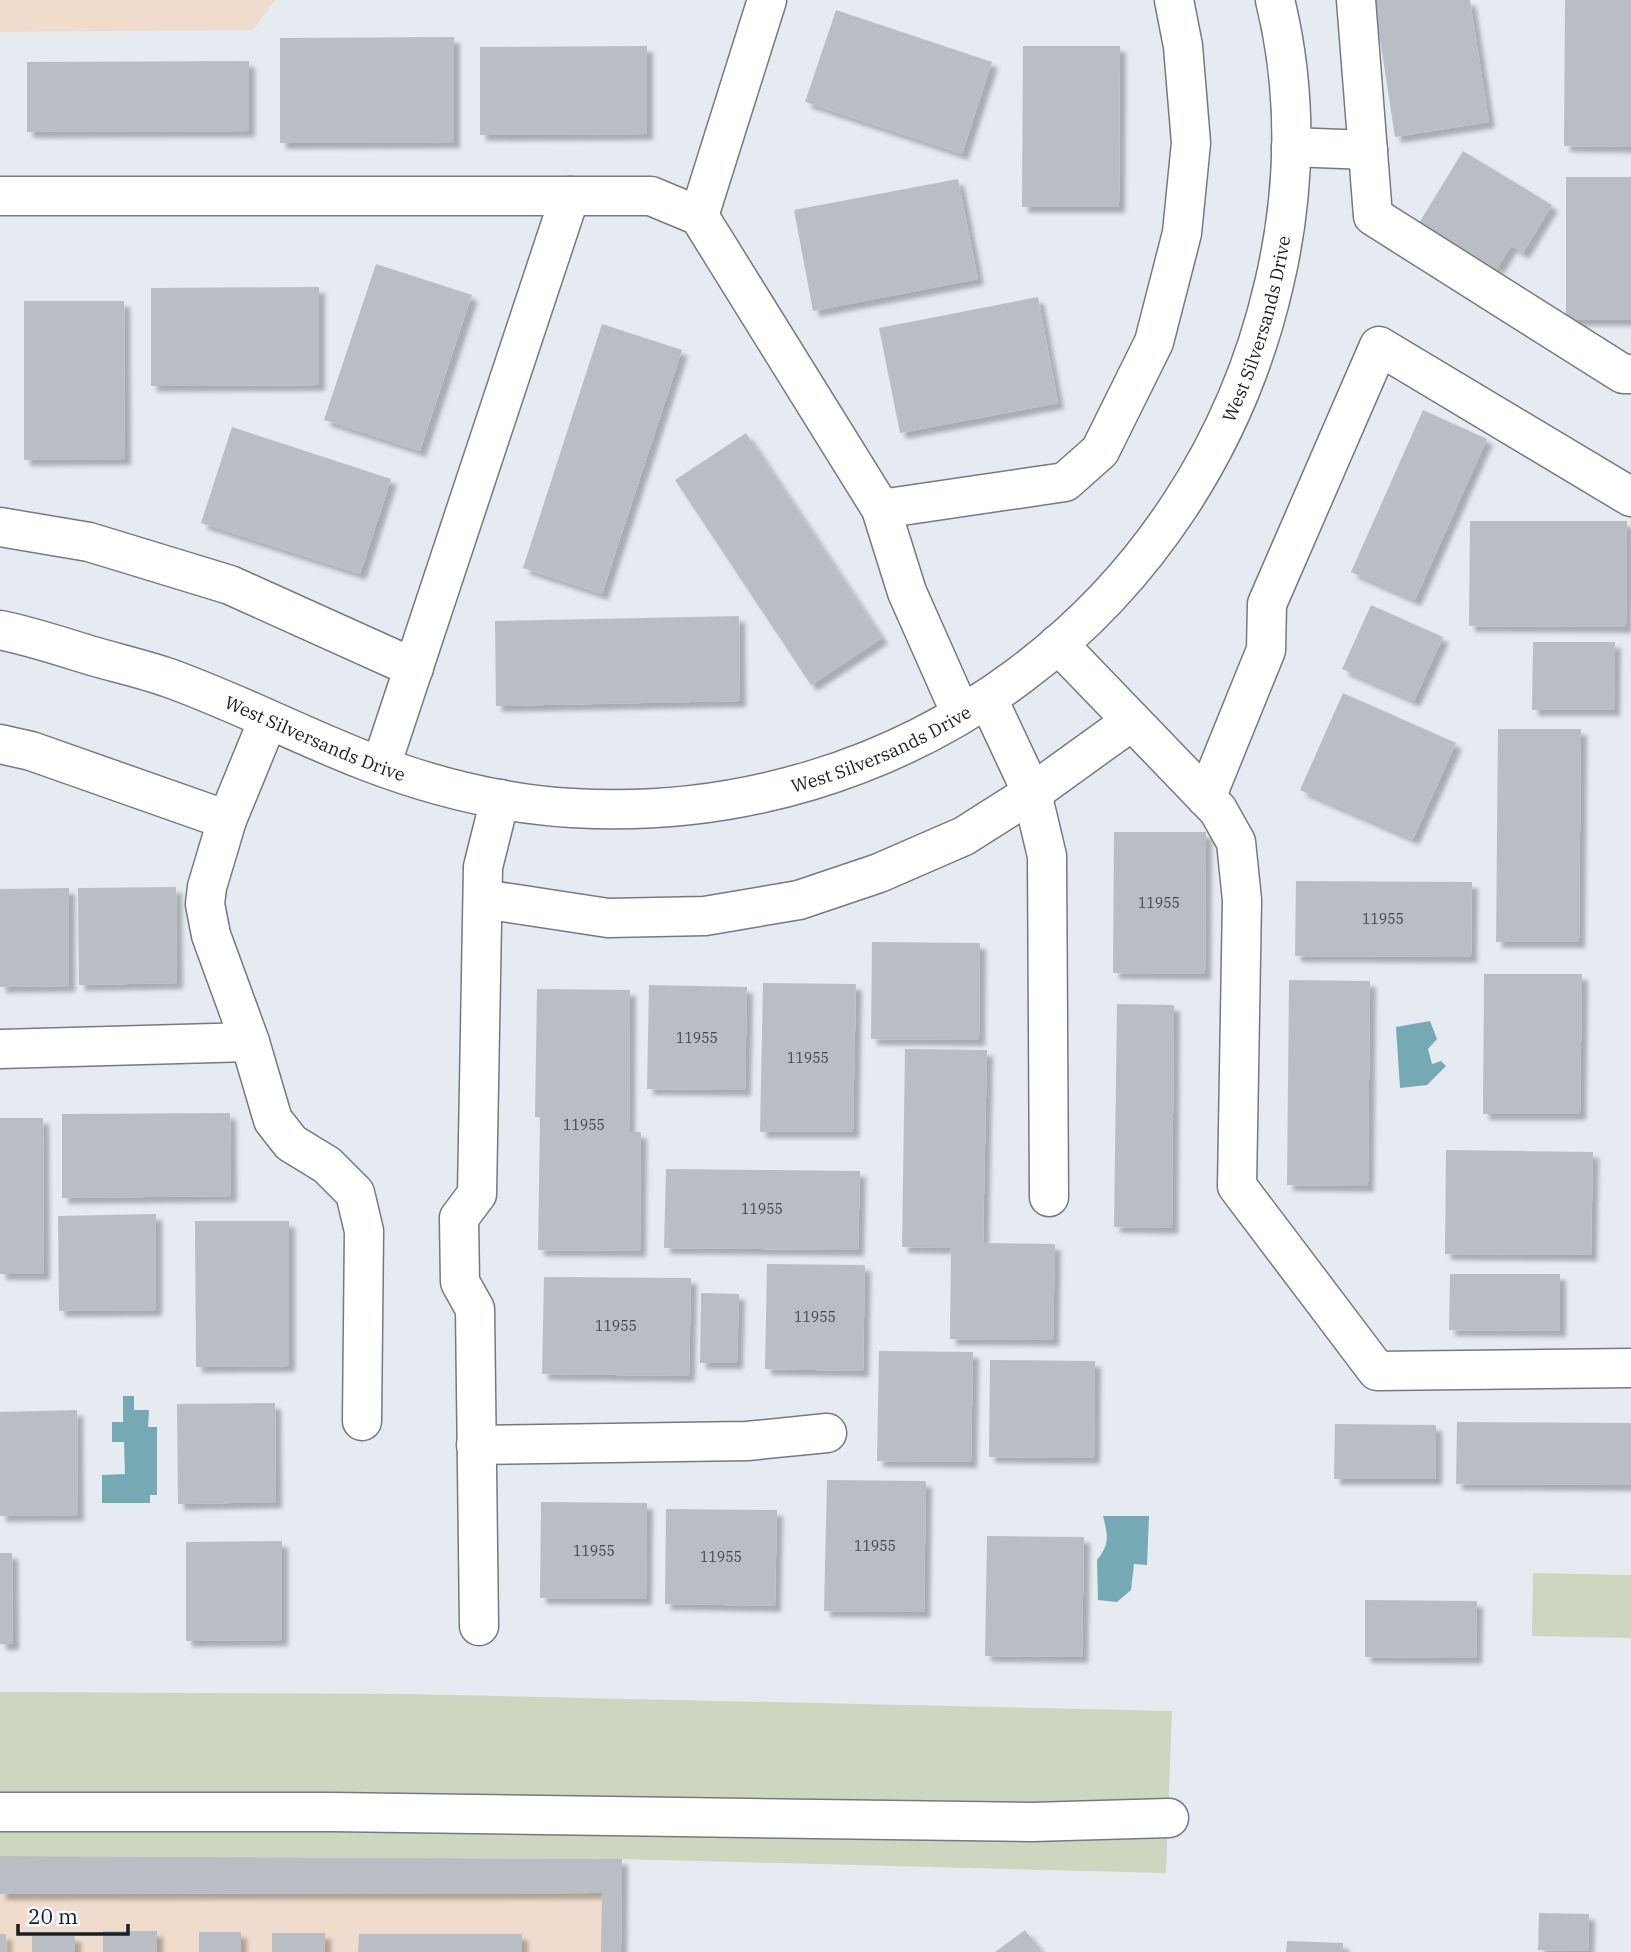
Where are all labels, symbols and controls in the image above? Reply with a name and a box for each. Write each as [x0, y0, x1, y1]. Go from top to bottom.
street label: West Silversands Drive [1217, 234, 1295, 425]
street label: West Silversands Drive [221, 690, 409, 786]
street label: West Silversands Drive [788, 700, 975, 797]
house number: 11955 [1138, 894, 1180, 912]
house number: 11955 [1362, 910, 1404, 928]
house number: 11955 [676, 1029, 718, 1047]
house number: 11955 [787, 1049, 829, 1067]
house number: 11955 [563, 1116, 605, 1134]
house number: 11955 [741, 1200, 783, 1218]
house number: 11955 [794, 1308, 836, 1326]
house number: 11955 [595, 1317, 637, 1335]
house number: 11955 [854, 1537, 896, 1555]
house number: 11955 [573, 1542, 615, 1560]
house number: 11955 [700, 1548, 742, 1566]
scale bar [18, 1892, 128, 1936]
text: 20 m [28, 1902, 78, 1930]

